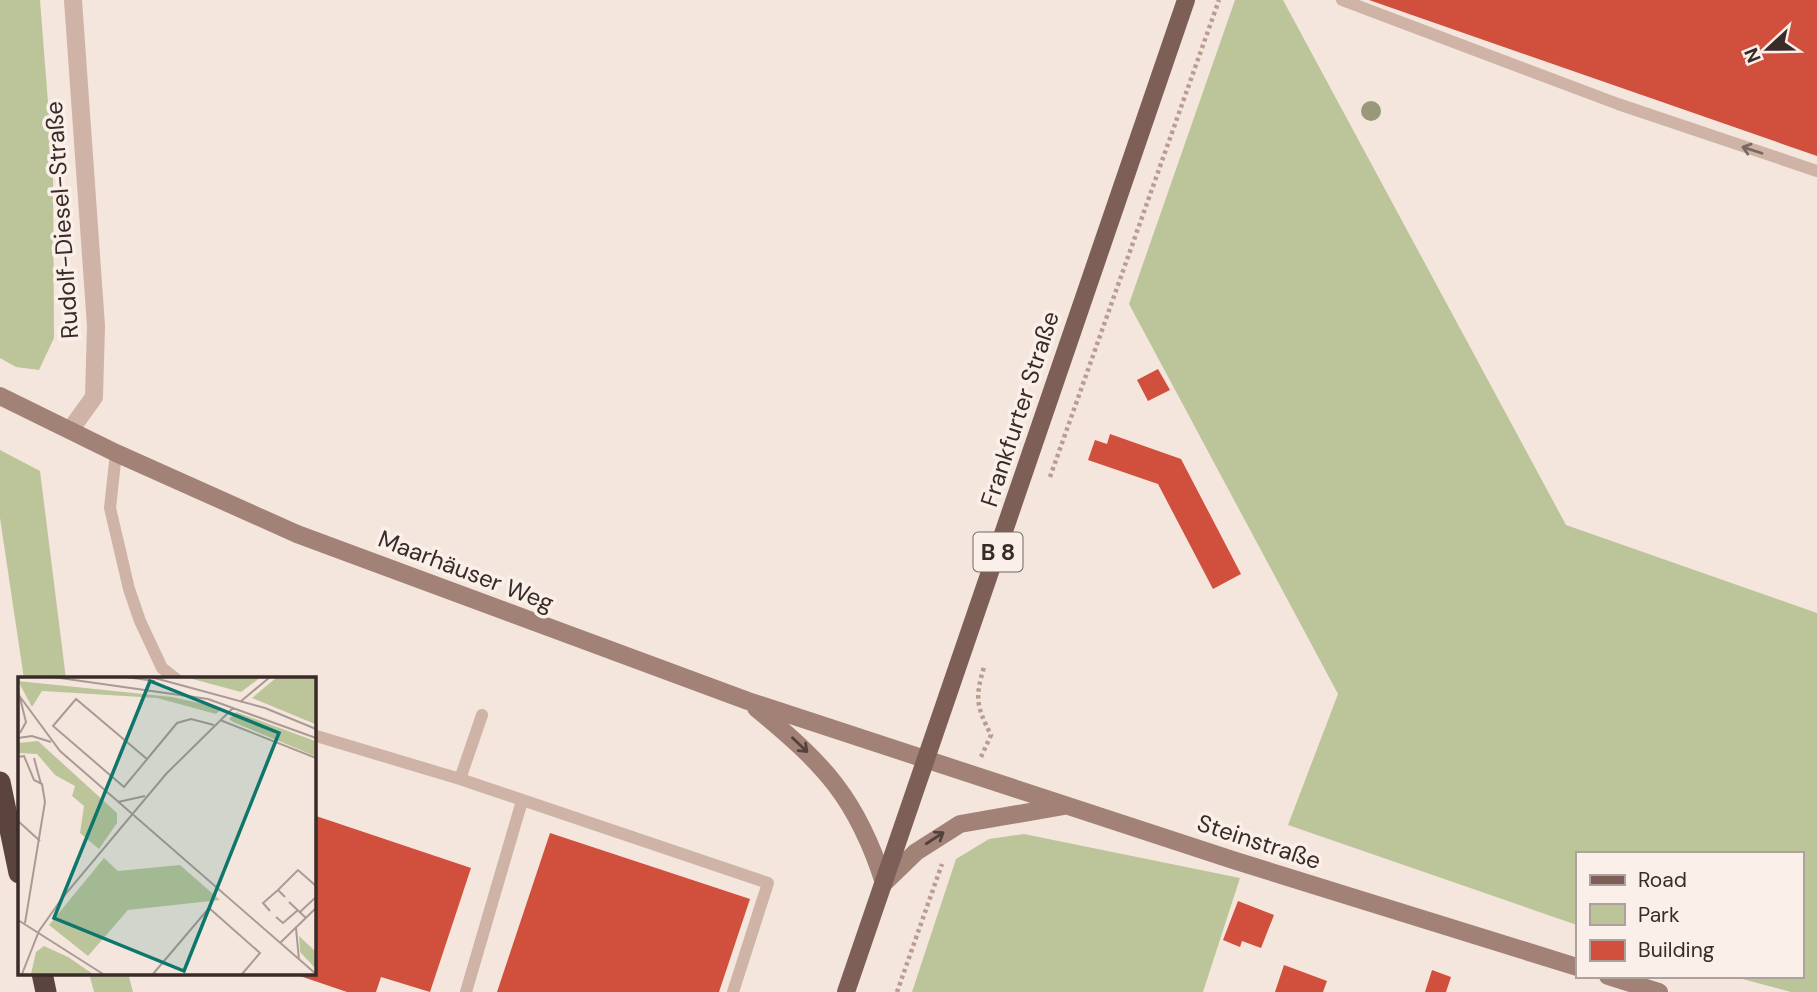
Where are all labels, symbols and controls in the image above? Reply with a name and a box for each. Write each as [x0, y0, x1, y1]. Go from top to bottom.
north arrow [1733, 14, 1803, 84]
text: N [1739, 44, 1767, 66]
street label: Rudolf-Diesel-Straße [38, 100, 85, 340]
one-way arrow [1741, 143, 1763, 156]
street label: Frankfurter Straße [973, 307, 1066, 511]
street label: Maarhäuser Weg [374, 523, 558, 618]
road number: B 8 [974, 532, 1023, 572]
inset map [18, 677, 315, 974]
one-way arrow [791, 737, 808, 754]
street label: Steinstraße [1193, 807, 1325, 876]
one-way arrow [925, 831, 944, 846]
legend [1576, 852, 1803, 978]
text: Road [1638, 866, 1687, 894]
text: Park [1638, 901, 1680, 929]
text: Building [1638, 936, 1715, 964]

